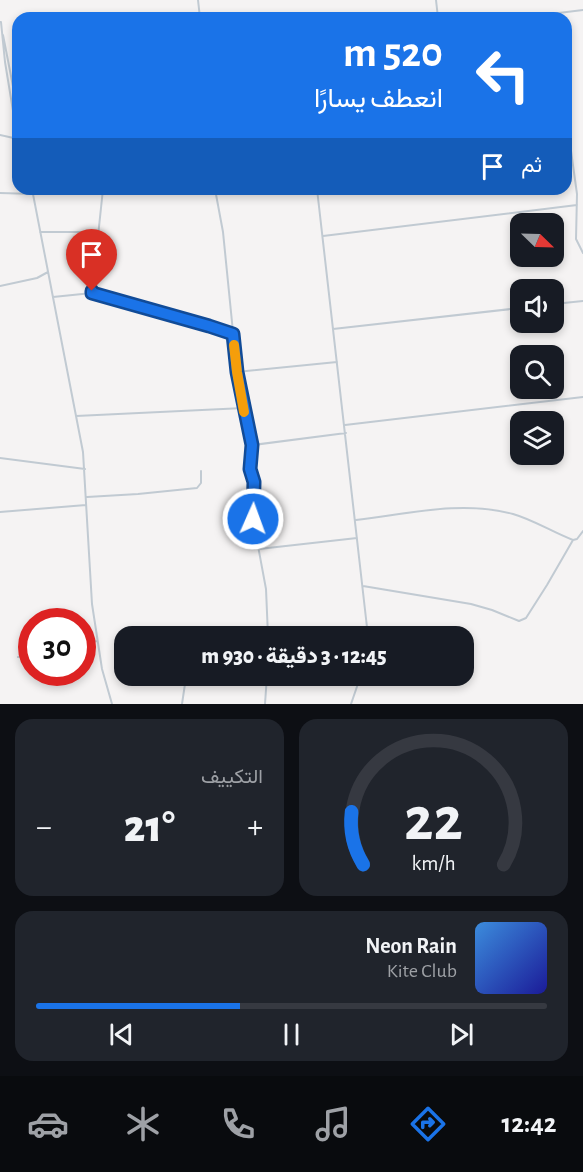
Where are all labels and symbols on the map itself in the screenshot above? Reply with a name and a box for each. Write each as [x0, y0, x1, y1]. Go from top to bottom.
north arrow [510, 213, 564, 267]
pin [66, 229, 117, 291]
position arrow [221, 487, 285, 551]
speed limit sign: 30 [18, 608, 96, 686]

